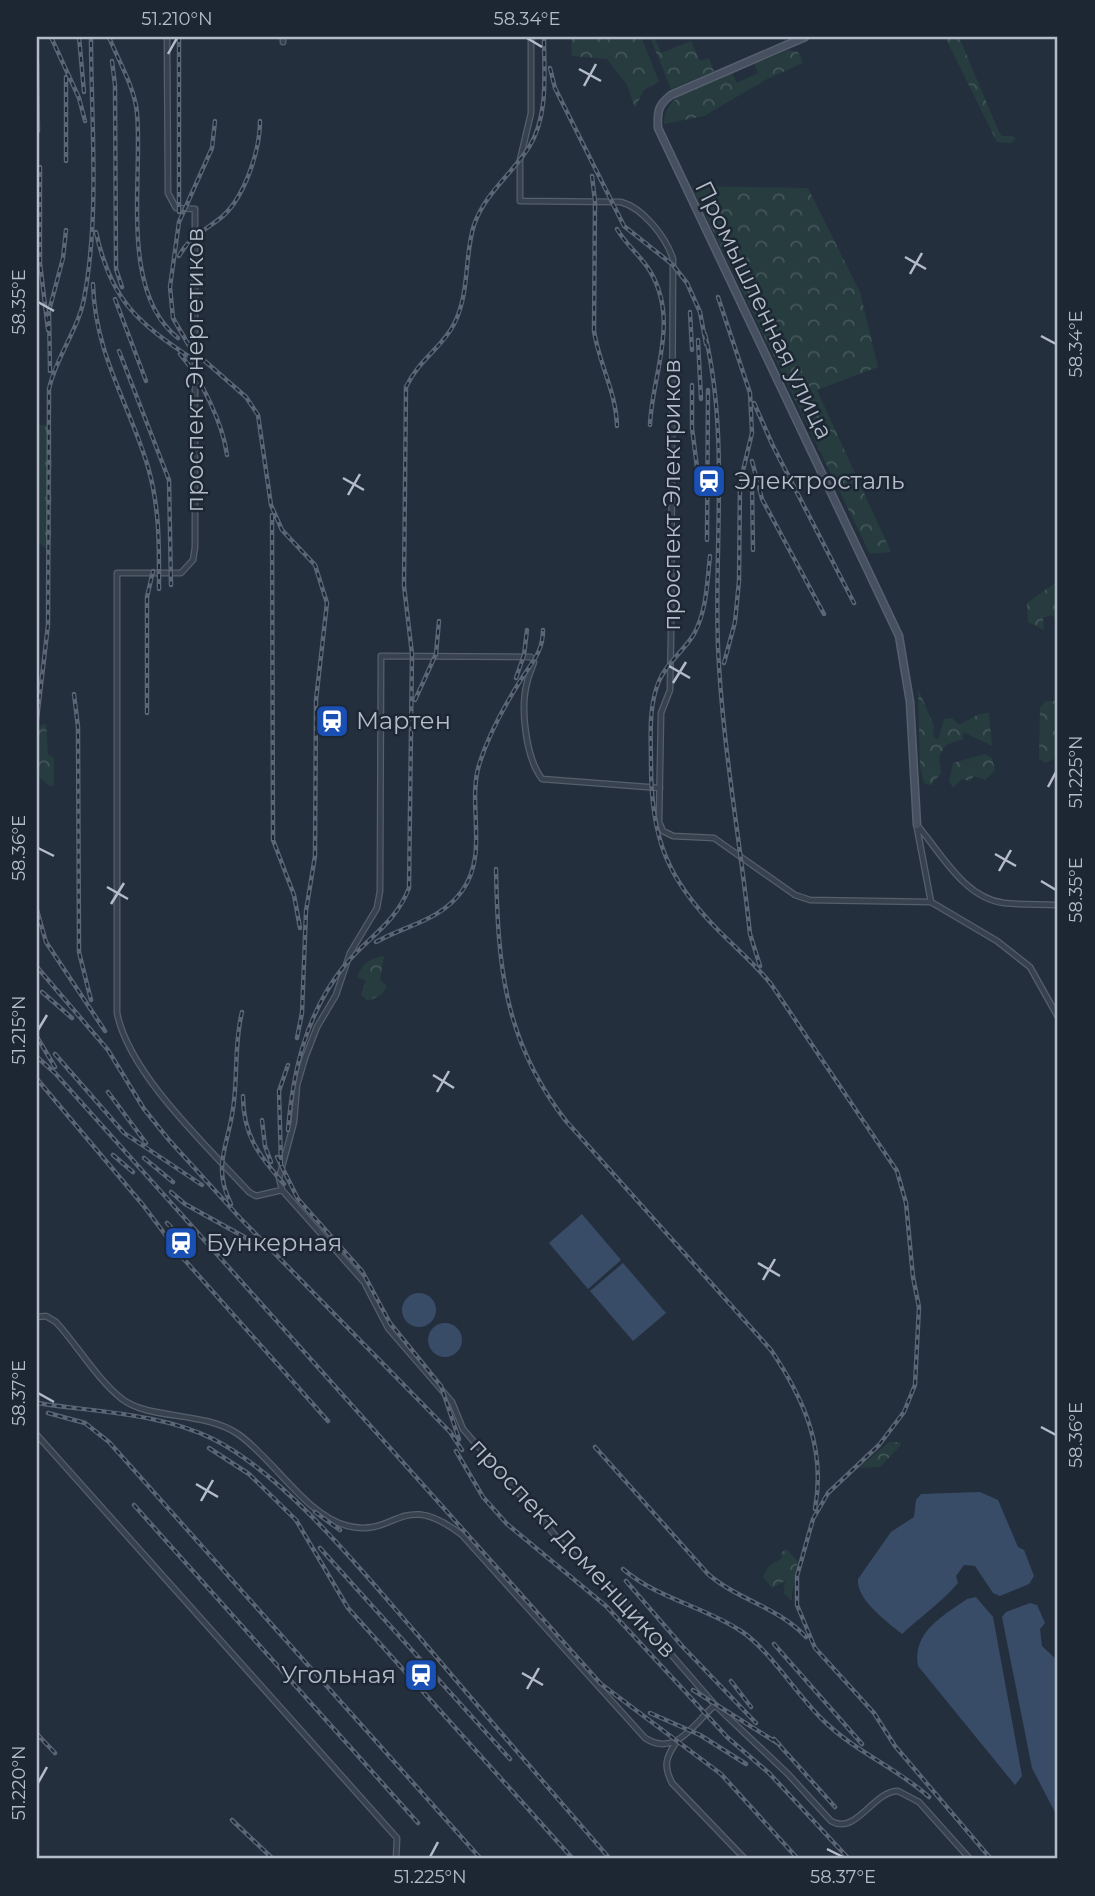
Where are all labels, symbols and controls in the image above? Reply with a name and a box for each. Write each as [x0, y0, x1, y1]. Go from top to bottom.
text: 51.210°N [141, 8, 213, 30]
text: 58.34°E [494, 8, 560, 30]
street label: Промышленная улица [689, 176, 840, 444]
street label: проспект Энергетиков [180, 228, 209, 512]
text: 58.35°E [8, 269, 30, 335]
text: 58.34°E [1065, 311, 1087, 377]
street label: проспект Электриков [657, 359, 686, 631]
station icon: Электросталь [690, 462, 728, 500]
place label: Электросталь [734, 466, 905, 495]
station icon: Мартен [313, 702, 351, 740]
place label: Мартен [356, 706, 451, 735]
text: 51.225°N [1065, 735, 1087, 809]
text: 58.36°E [8, 815, 30, 881]
text: 58.35°E [1065, 857, 1087, 923]
text: 51.215°N [8, 995, 30, 1065]
station icon: Бункерная [162, 1224, 200, 1262]
place label: Бункерная [206, 1228, 342, 1257]
text: 58.37°E [8, 1360, 30, 1426]
text: 58.36°E [1065, 1402, 1087, 1468]
street label: проспект Доменщиков [464, 1432, 683, 1664]
station icon: Угольная [402, 1656, 440, 1694]
place label: Угольная [281, 1660, 396, 1689]
text: 51.220°N [8, 1745, 30, 1821]
text: 51.225°N [393, 1866, 467, 1888]
text: 58.37°E [810, 1866, 876, 1888]

